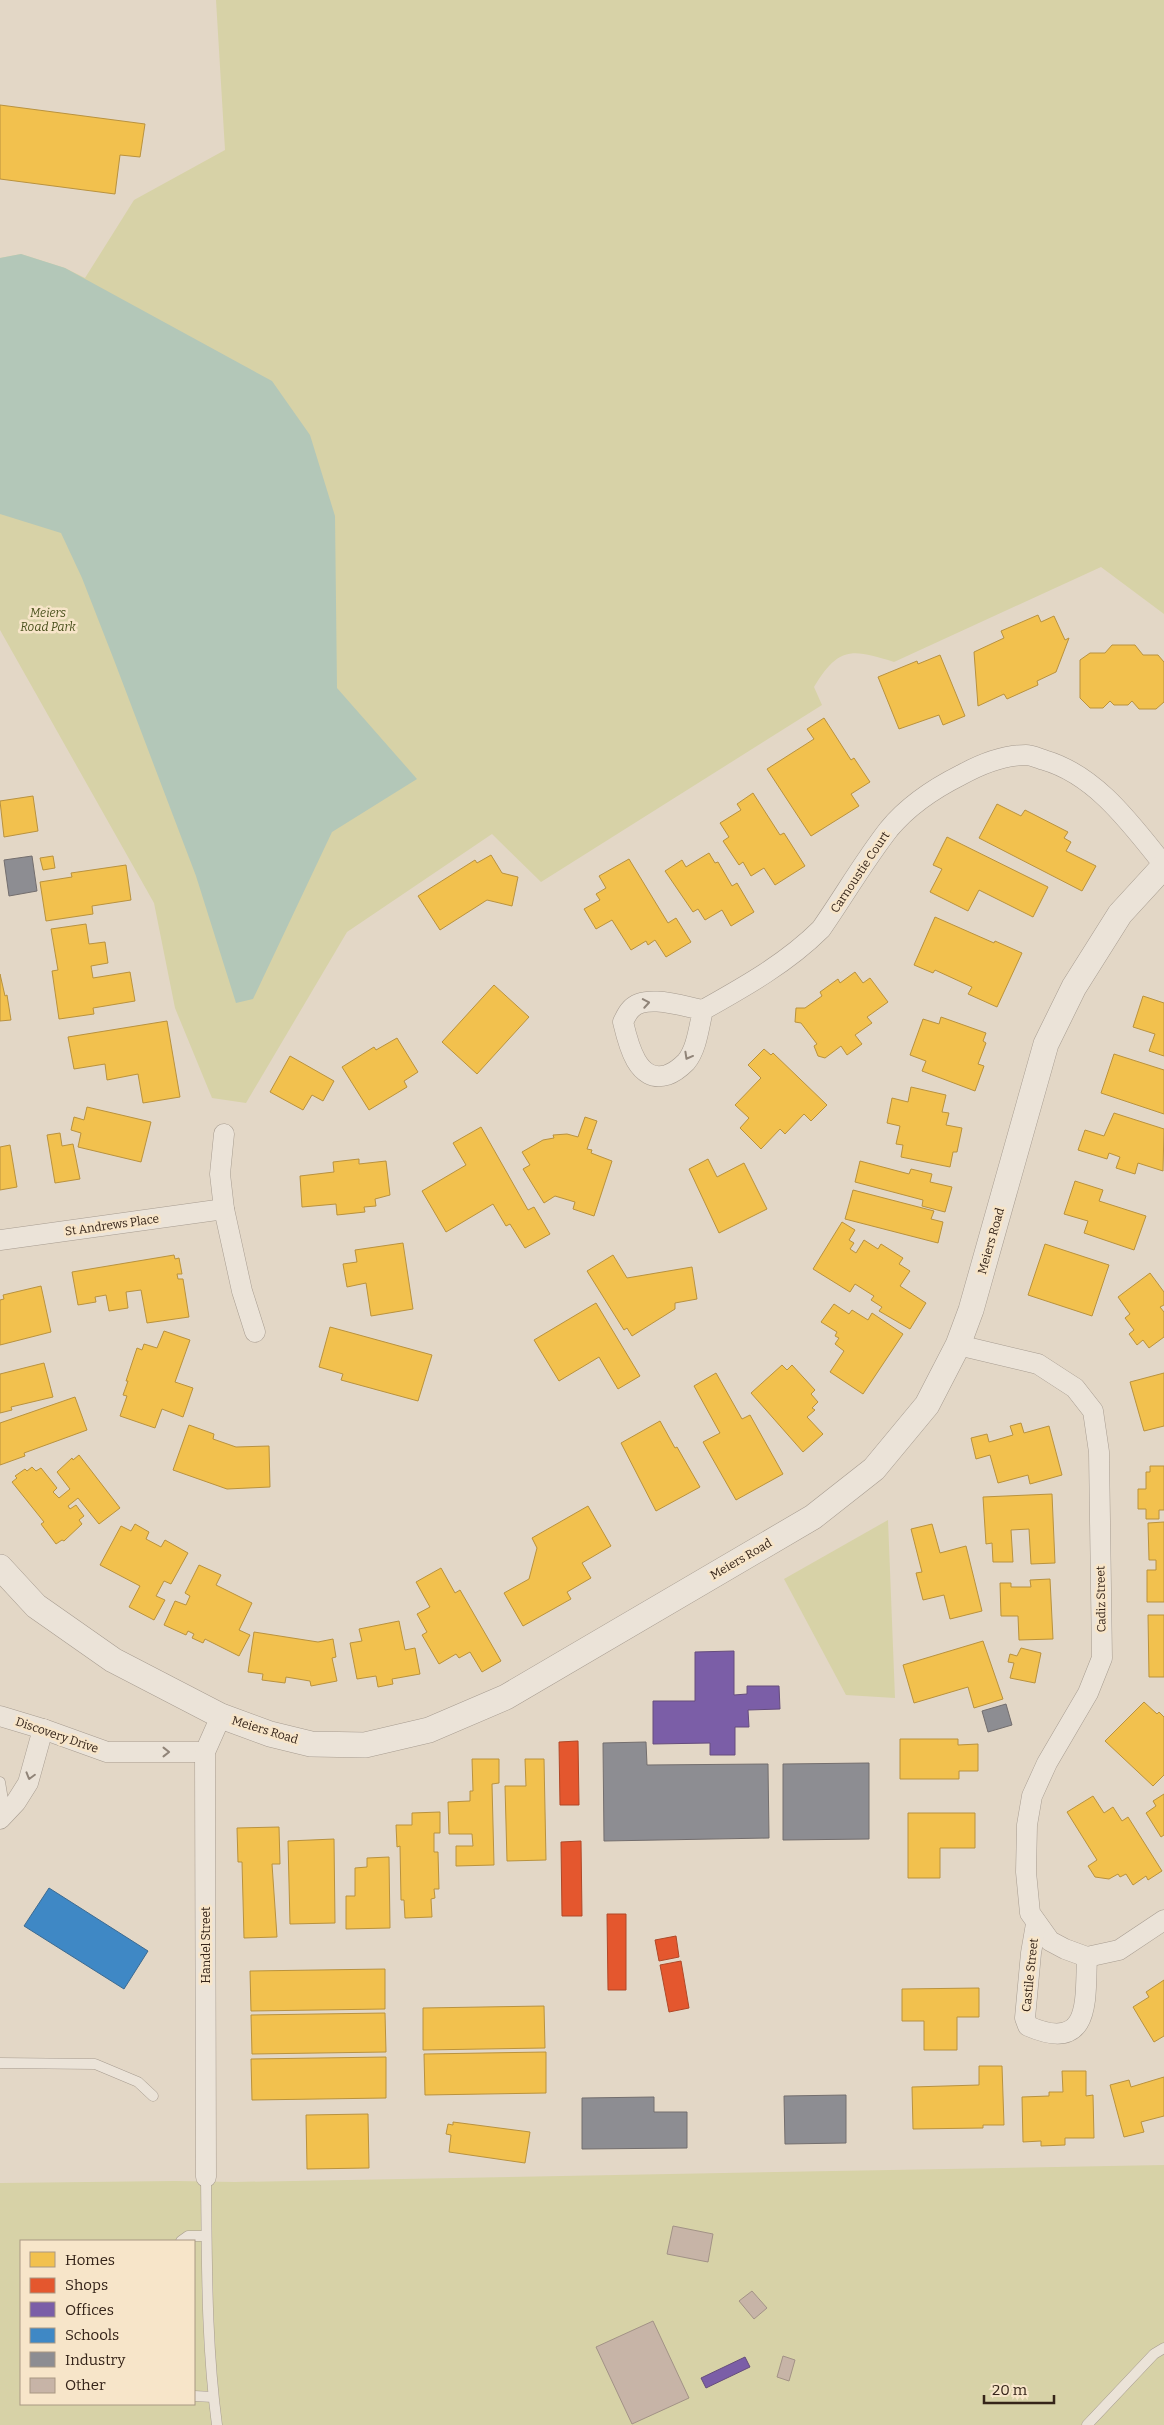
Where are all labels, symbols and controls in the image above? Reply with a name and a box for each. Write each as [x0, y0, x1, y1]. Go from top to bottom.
park label: Meiers Road Park [20, 606, 76, 634]
street label: Carnoustie Court [828, 828, 893, 915]
one-way arrow [642, 999, 650, 1009]
one-way arrow [684, 1050, 694, 1059]
street label: Meiers Road [975, 1206, 1007, 1276]
street label: St Andrews Place [64, 1211, 160, 1239]
street label: Meiers Road [708, 1536, 774, 1582]
street label: Cadiz Street [1093, 1565, 1109, 1633]
street label: Meiers Road [230, 1713, 300, 1747]
street label: Discovery Drive [14, 1714, 100, 1756]
one-way arrow [162, 1747, 170, 1757]
one-way arrow [25, 1771, 35, 1779]
street label: Handel Street [199, 1906, 213, 1983]
street label: Castile Street [1019, 1937, 1041, 2013]
legend [20, 2240, 195, 2405]
text: Homes [65, 2251, 115, 2269]
text: Shops [65, 2276, 108, 2294]
text: Offices [65, 2301, 114, 2319]
text: Schools [65, 2326, 119, 2344]
text: Industry [65, 2351, 125, 2369]
scale bar [984, 2372, 1054, 2404]
text: Other [65, 2376, 106, 2394]
text: 20 m [992, 2381, 1028, 2399]

